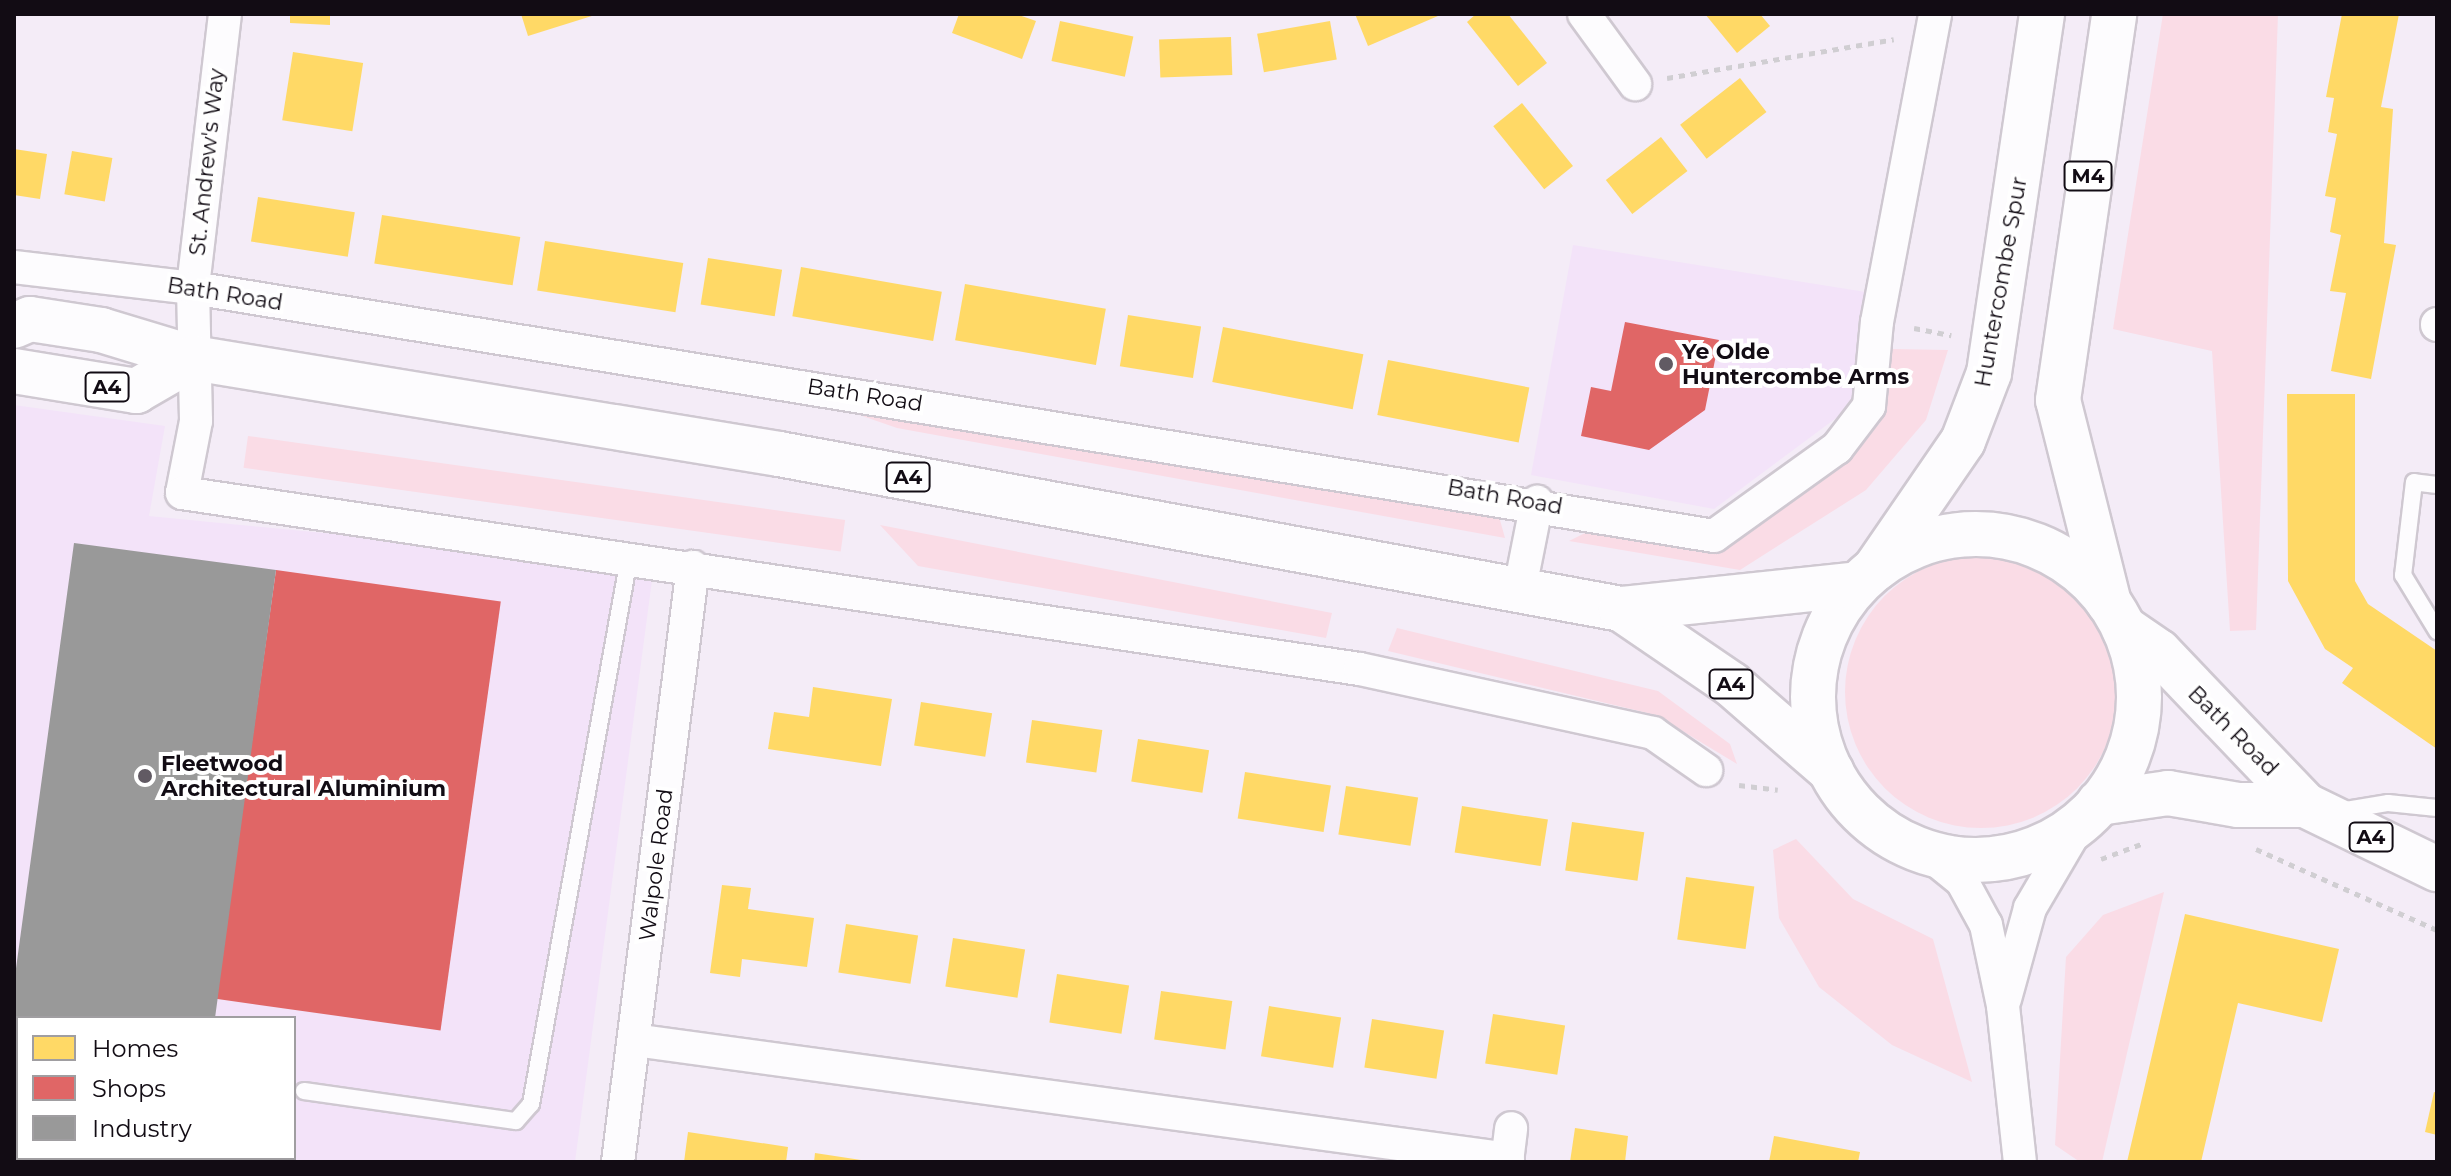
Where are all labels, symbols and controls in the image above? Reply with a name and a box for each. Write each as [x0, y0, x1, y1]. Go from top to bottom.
street label: St. Andrew's Way [184, 67, 230, 257]
road number: M4 [2062, 160, 2114, 192]
street label: Huntercombe Spur [1969, 175, 2033, 389]
street label: Bath Road [165, 272, 285, 316]
place label: Ye Olde Huntercombe Arms [1682, 338, 1909, 390]
marker: Ye Olde Huntercombe Arms [1657, 355, 1675, 373]
road number: A4 [83, 371, 131, 403]
street label: Bath Road [805, 373, 925, 417]
road number: A4 [884, 461, 932, 493]
street label: Bath Road [1445, 474, 1565, 520]
road number: A4 [1707, 668, 1755, 700]
street label: Bath Road [2182, 680, 2284, 782]
place label: Fleetwood Architectural Aluminium [161, 750, 446, 802]
marker: Fleetwood Architectural Aluminium [136, 767, 154, 785]
street label: Walpole Road [634, 787, 678, 943]
road number: A4 [2347, 821, 2395, 853]
legend [16, 1016, 296, 1160]
text: Homes [92, 1034, 178, 1063]
text: Shops [92, 1074, 166, 1103]
text: Industry [92, 1114, 192, 1143]

